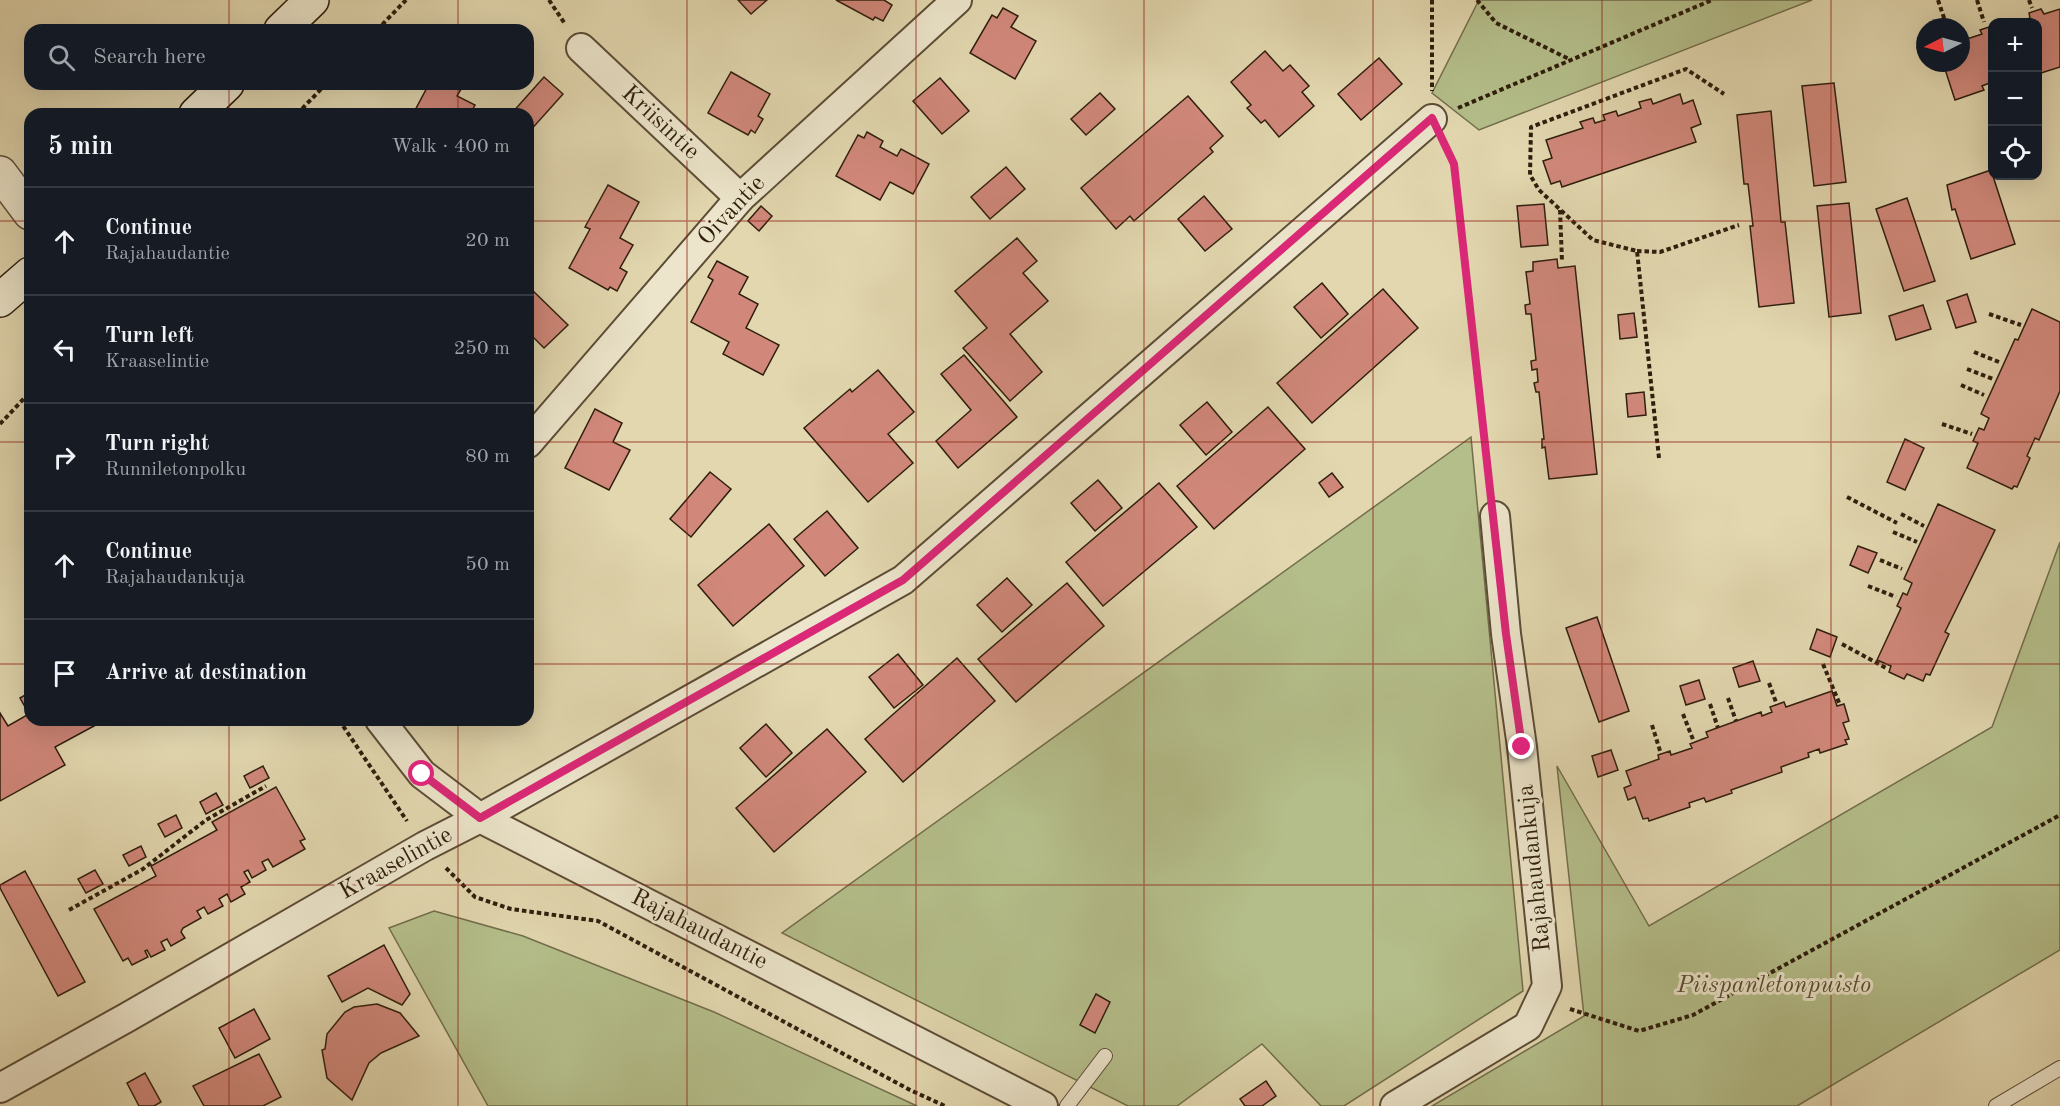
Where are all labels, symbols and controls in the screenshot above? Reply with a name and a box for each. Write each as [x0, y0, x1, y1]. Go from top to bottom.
north arrow [1916, 18, 1970, 72]
map controls [1988, 18, 2042, 180]
button: + [1988, 18, 2042, 72]
search box [24, 24, 534, 90]
icon: search [45, 41, 78, 74]
text: Search here [93, 46, 206, 68]
button: − [1988, 72, 2042, 126]
street label: Kriisintie [616, 81, 704, 165]
button: locate [1988, 126, 2042, 180]
text: 5 min [48, 134, 113, 160]
text: Walk · 400 m [391, 137, 510, 157]
street label: Oivantie [694, 171, 770, 251]
text: Continue [105, 217, 192, 239]
icon: ahead [48, 225, 81, 258]
text: 20 m [465, 231, 510, 251]
text: Rajahaudantie [105, 244, 230, 264]
text: Turn left [105, 325, 194, 347]
icon: left [48, 333, 81, 366]
text: 250 m [454, 339, 510, 359]
text: Kraaselintie [105, 352, 209, 372]
text: Turn right [105, 433, 209, 455]
icon: right [48, 441, 81, 474]
text: 80 m [465, 447, 510, 467]
text: Runniletonpolku [105, 460, 246, 480]
text: Continue [105, 541, 192, 563]
icon: ahead [48, 549, 81, 582]
text: 50 m [465, 555, 510, 575]
text: Rajahaudankuja [105, 568, 245, 588]
icon: arrive [48, 657, 81, 690]
text: Arrive at destination [105, 662, 307, 684]
route end [1508, 733, 1534, 759]
route start [408, 760, 434, 786]
street label: Rajahaudankuja [1514, 783, 1556, 953]
street label: Kraaselintie [336, 823, 456, 905]
street label: Rajahaudantie [627, 885, 771, 975]
park label: Piispanletonpuisto [1676, 974, 1871, 998]

